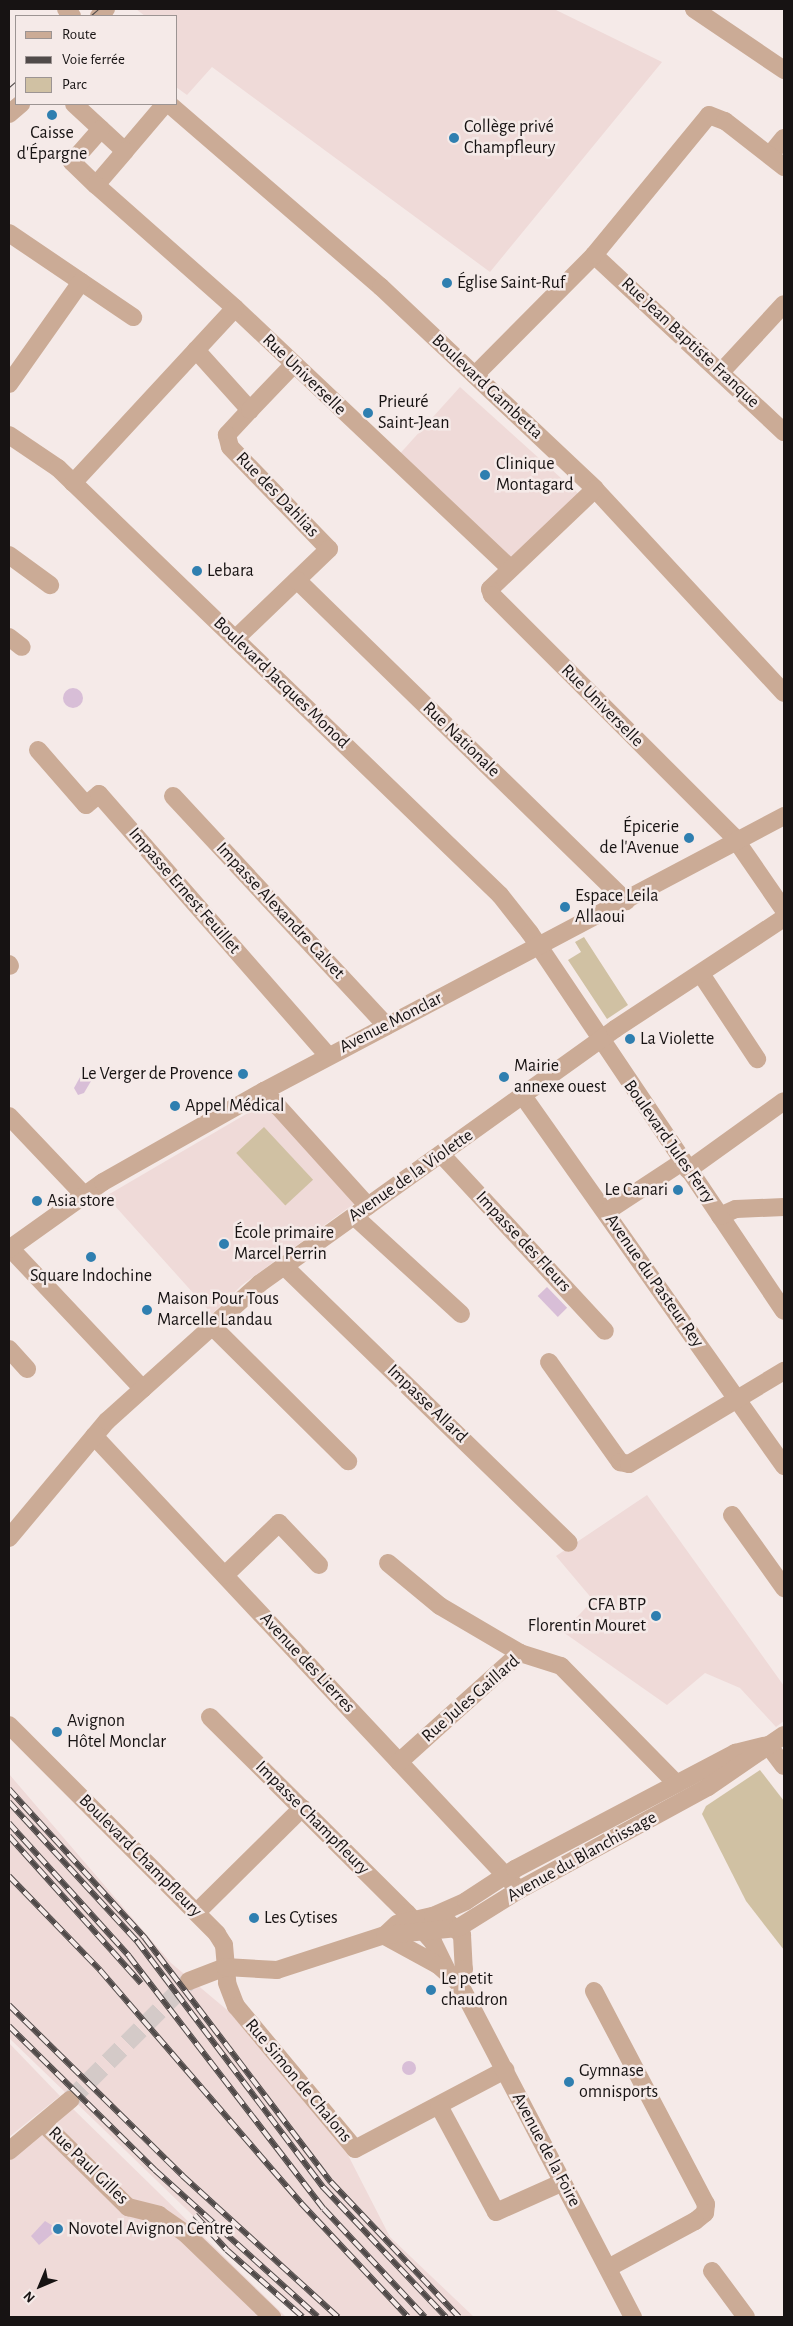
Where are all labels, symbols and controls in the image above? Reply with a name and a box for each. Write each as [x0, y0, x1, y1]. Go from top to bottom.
legend [15, 15, 178, 105]
text: Route [62, 27, 96, 42]
text: Voie ferrée [62, 52, 125, 67]
text: Parc [62, 77, 87, 92]
marker: Caisse d'Épargne [46, 109, 58, 121]
place label: Collège privé Champfleury [464, 117, 555, 160]
place label: Caisse d'Épargne [17, 123, 87, 166]
marker: Collège privé Champfleury [448, 132, 460, 144]
place label: Église Saint-Ruf [457, 272, 565, 294]
street label: Rue Jean Baptiste Franque [616, 273, 764, 413]
marker: Église Saint-Ruf [441, 277, 453, 289]
street label: Rue Universelle [258, 330, 350, 420]
street label: Boulevard Gambetta [427, 330, 547, 444]
place label: Prieuré Saint-Jean [378, 392, 450, 434]
marker: Prieuré Saint-Jean [362, 407, 374, 419]
street label: Rue des Dahlias [231, 448, 323, 542]
place label: Clinique Montagard [496, 454, 574, 496]
marker: Clinique Montagard [478, 468, 492, 482]
place label: Lebara [207, 560, 254, 582]
marker: Lebara [191, 565, 203, 577]
street label: Boulevard Jacques Monod [209, 613, 353, 753]
street label: Rue Universelle [556, 660, 648, 752]
street label: Rue Nationale [418, 698, 504, 782]
place label: Épicerie de l'Avenue [600, 817, 679, 860]
street label: Impasse Ernest Feuillet [123, 823, 245, 959]
marker: Épicerie de l'Avenue [683, 832, 695, 844]
street label: Impasse Alexandre Calvet [211, 838, 349, 984]
place label: Espace Leila Allaoui [575, 886, 659, 929]
marker: Espace Leila Allaoui [559, 901, 571, 913]
street label: Avenue Monclar [336, 988, 446, 1058]
place label: La Violette [640, 1028, 714, 1050]
marker: La Violette [624, 1033, 636, 1045]
place label: Mairie annexe ouest [514, 1056, 606, 1098]
place label: Le Verger de Provence [81, 1063, 233, 1085]
marker: Le Verger de Provence [237, 1068, 249, 1080]
marker: Mairie annexe ouest [498, 1071, 510, 1083]
street label: Boulevard Jules Ferry [618, 1076, 720, 1208]
place label: Appel Médical [185, 1095, 284, 1117]
marker: Appel Médical [169, 1100, 181, 1112]
street label: Avenue de la Violette [344, 1125, 478, 1227]
place label: Le Canari [604, 1179, 668, 1201]
marker: Le Canari [672, 1184, 684, 1196]
street label: Impasse des Fleurs [471, 1187, 575, 1297]
place label: Asia store [47, 1190, 115, 1212]
marker: Asia store [31, 1195, 43, 1207]
street label: Avenue du Pasteur Rey [600, 1210, 708, 1352]
place label: École primaire Marcel Perrin [234, 1223, 334, 1266]
marker: École primaire Marcel Perrin [218, 1238, 230, 1250]
marker: Square Indochine [85, 1251, 97, 1263]
place label: Square Indochine [30, 1265, 152, 1287]
place label: Maison Pour Tous Marcelle Landau [157, 1289, 279, 1332]
marker: Maison Pour Tous Marcelle Landau [141, 1304, 153, 1316]
street label: Impasse Allard [382, 1360, 472, 1448]
place label: CFA BTP Florentin Mouret [528, 1595, 646, 1638]
street label: Avenue des Lierres [255, 1608, 359, 1718]
marker: CFA BTP Florentin Mouret [650, 1610, 662, 1622]
street label: Rue Jules Gaillard [418, 1651, 524, 1747]
place label: Avignon Hôtel Monclar [67, 1711, 166, 1754]
marker: Avignon Hôtel Monclar [51, 1726, 63, 1738]
street label: Impasse Champfleury [250, 1756, 374, 1880]
street label: Boulevard Champfleury [74, 1790, 206, 1922]
street label: Avenue du Blanchissage [503, 1807, 661, 1907]
place label: Les Cytises [264, 1907, 338, 1929]
marker: Les Cytises [248, 1912, 260, 1924]
place label: Le petit chaudron [441, 1969, 508, 2012]
marker: Le petit chaudron [425, 1984, 437, 1996]
street label: Rue Simon de Chalons [240, 2015, 356, 2147]
place label: Gymnase omnisports [579, 2061, 658, 2104]
marker: Gymnase omnisports [563, 2076, 575, 2088]
street label: Avenue de la Foire [507, 2089, 585, 2211]
street label: Rue Paul Gilles [43, 2123, 133, 2209]
place label: Novotel Avignon Centre [68, 2218, 233, 2240]
marker: Novotel Avignon Centre [52, 2223, 64, 2235]
north arrow [15, 2261, 65, 2311]
text: N [21, 2288, 38, 2305]

